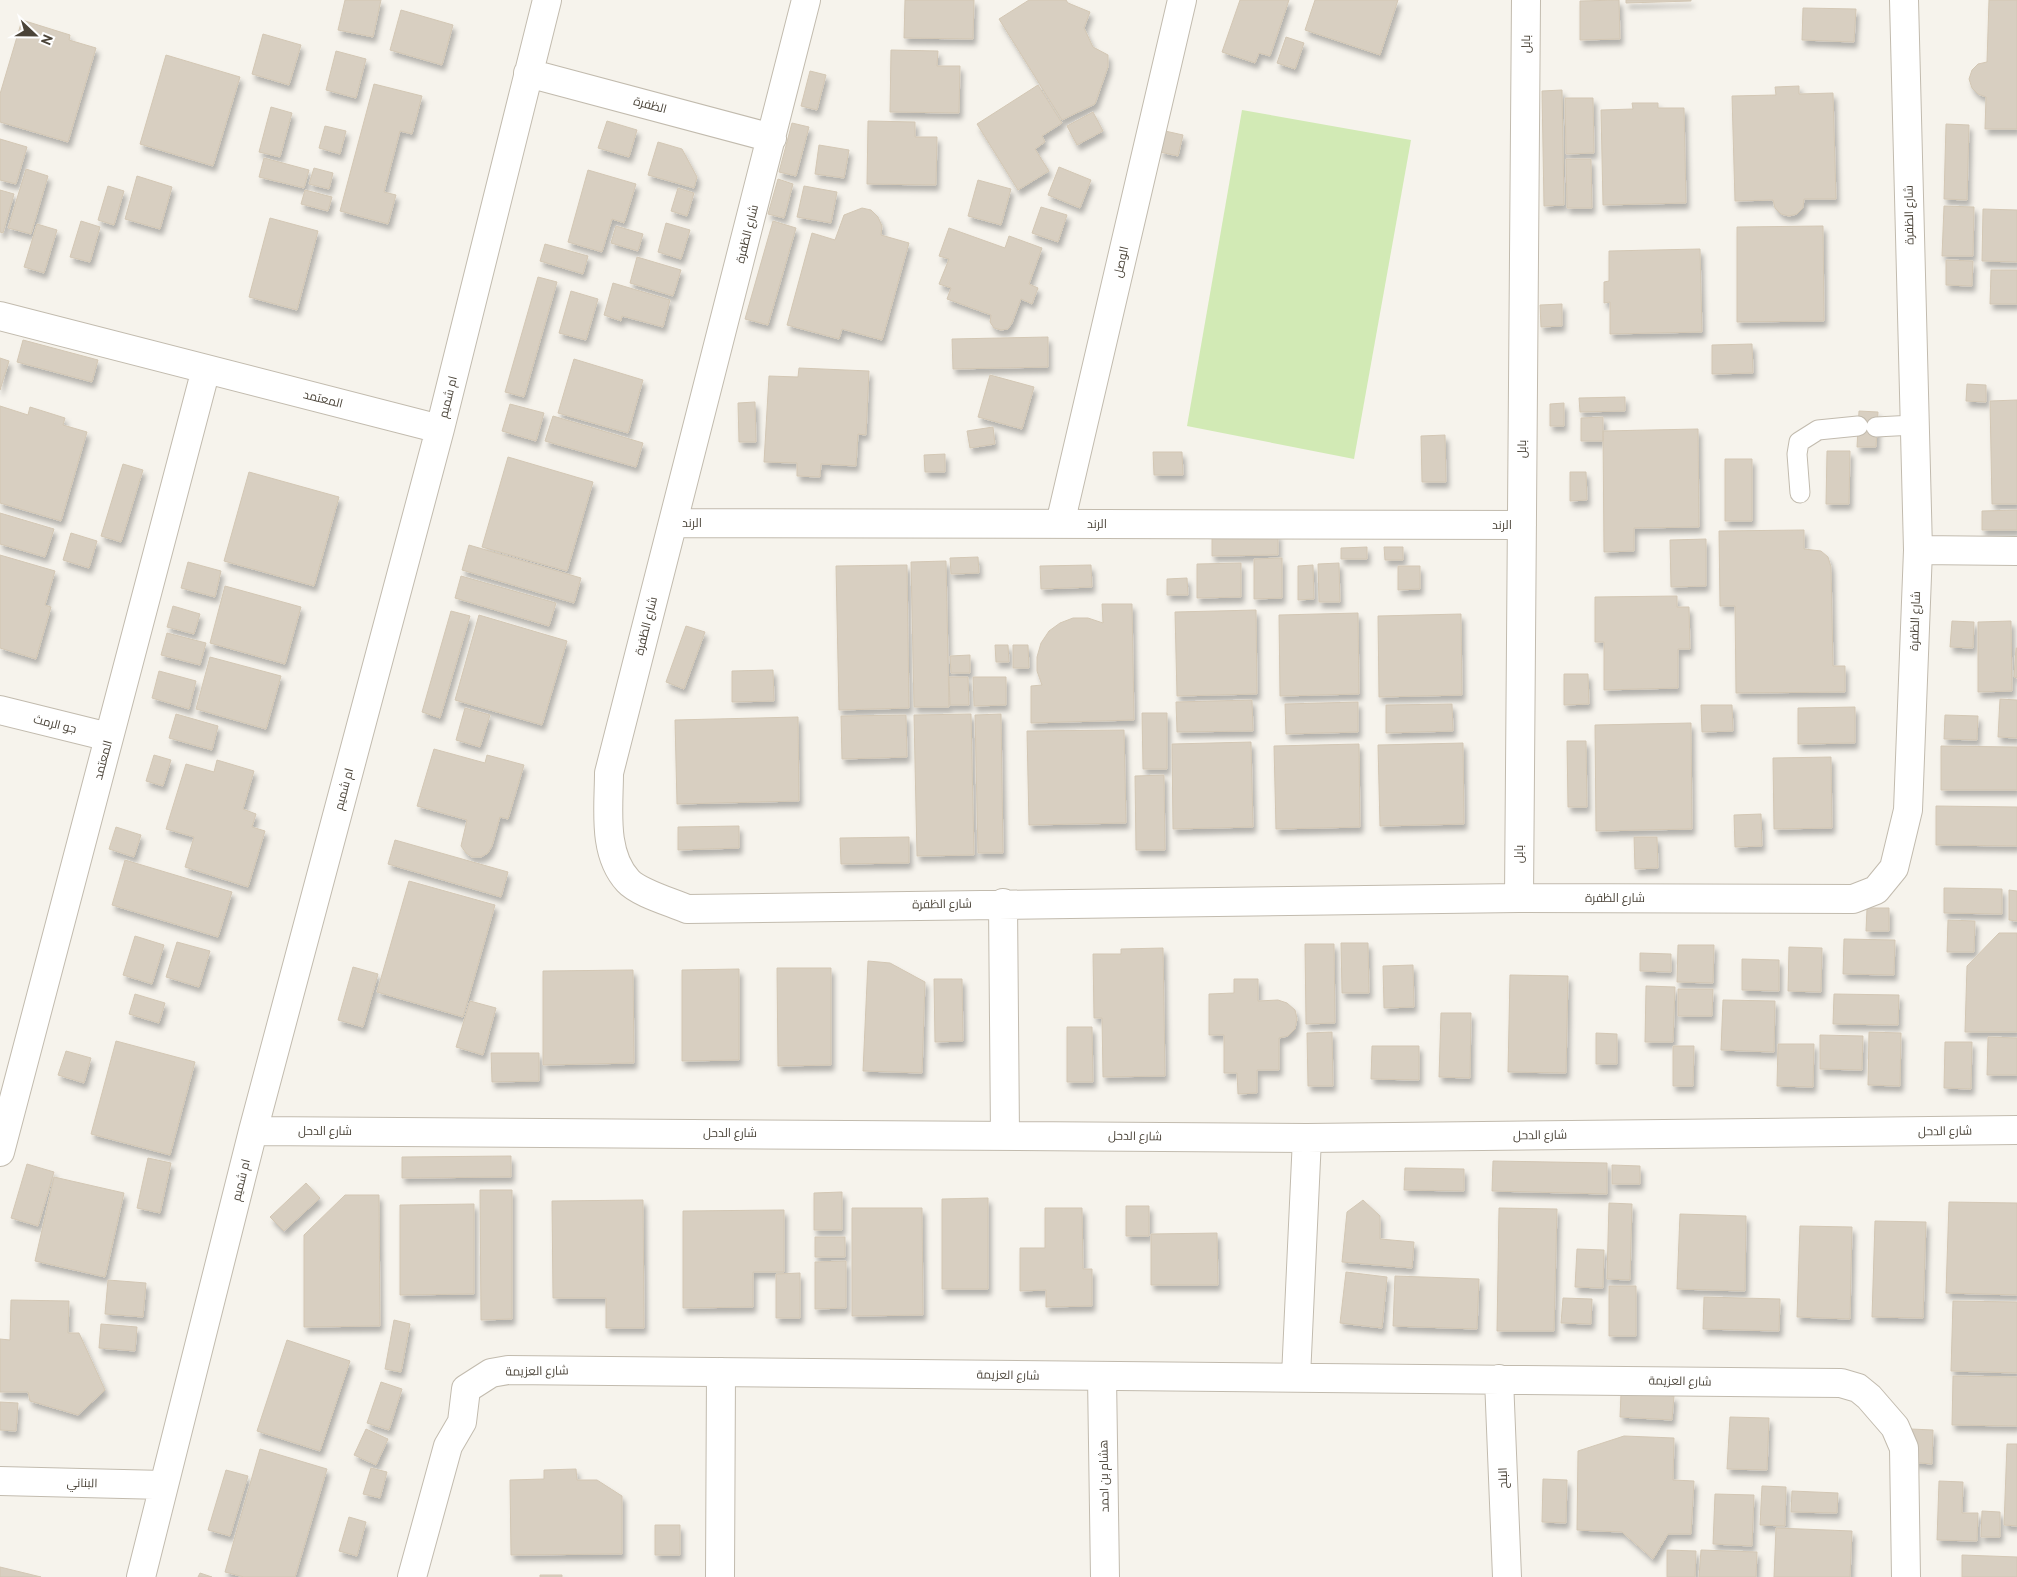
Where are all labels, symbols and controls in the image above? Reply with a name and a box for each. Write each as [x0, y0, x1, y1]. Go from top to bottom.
north arrow [10, 10, 60, 60]
text: N [36, 31, 55, 47]
street label: بابل [1519, 35, 1535, 53]
street label: الظفرة [631, 94, 668, 118]
street label: شارع الظفرة [1901, 185, 1919, 245]
street label: شارع الظفرة [733, 203, 763, 265]
street label: الوصل [1111, 245, 1133, 279]
street label: ام شميم [436, 374, 462, 420]
street label: المعتمد [301, 387, 344, 413]
street label: بابل [1515, 440, 1531, 458]
street label: الرند [682, 516, 702, 532]
street label: الرند [1087, 517, 1107, 533]
street label: الرند [1492, 518, 1512, 534]
street label: شارع الظفرة [1907, 591, 1925, 651]
street label: شارع الظفرة [632, 595, 662, 657]
street label: جو الرمث [31, 712, 78, 738]
street label: المعتمد [91, 739, 117, 782]
street label: ام شميم [332, 766, 358, 812]
street label: بابل [1512, 845, 1528, 863]
street label: شارع الظفرة [1585, 891, 1645, 907]
street label: شارع الظفرة [912, 896, 972, 914]
street label: شارع الدحل [298, 1124, 352, 1140]
street label: شارع الدحل [1918, 1124, 1972, 1140]
street label: شارع الدحل [703, 1126, 757, 1142]
street label: شارع الدحل [1513, 1128, 1567, 1144]
street label: شارع الدحل [1108, 1129, 1162, 1145]
street label: ام شميم [229, 1157, 255, 1203]
street label: شارع العزيمة [505, 1363, 569, 1381]
street label: شارع العزيمة [976, 1367, 1040, 1385]
street label: شارع العزيمة [1648, 1373, 1712, 1391]
street label: هشام بن احمد [1096, 1440, 1114, 1512]
street label: البلح [1496, 1467, 1512, 1489]
street label: البناني [66, 1476, 98, 1493]

